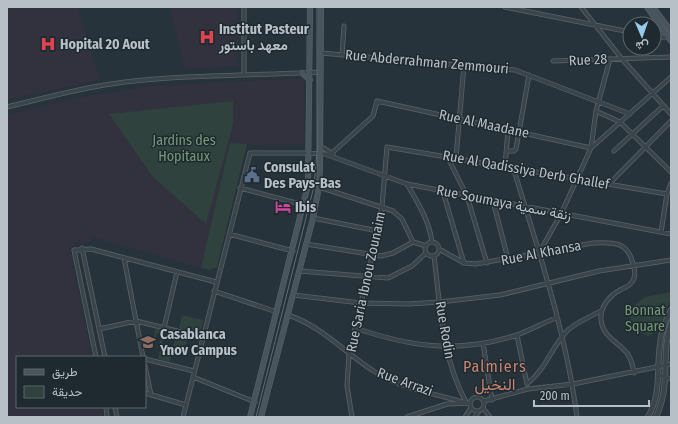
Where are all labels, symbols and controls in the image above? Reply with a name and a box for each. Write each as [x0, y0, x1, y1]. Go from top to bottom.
north arrow [622, 16, 662, 56]
place label: Institut Pasteur معهد باستور [218, 21, 310, 54]
hospital icon: Institut Pasteur معهد باستور [198, 28, 216, 46]
hospital icon: Hopital 20 Aout [39, 35, 57, 53]
place label: Hopital 20 Aout [60, 36, 151, 53]
text: ش [635, 39, 649, 52]
street label: Rue Abderrahman Zemmouri [345, 46, 509, 78]
street label: Rue 28 [568, 51, 608, 69]
street label: Rue Al Maadane [437, 106, 531, 142]
park label: Jardins des Hopitaux [152, 132, 216, 165]
street label: Rue Al Qadissiya Derb Ghallef [441, 147, 612, 193]
place label: Consulat Des Pays-Bas [264, 159, 341, 192]
public building icon: Consulat Des Pays-Bas [243, 166, 261, 184]
street label: Rue Soumaya زنقة سمية [435, 182, 573, 224]
hotel icon: Ibis [274, 198, 292, 216]
place label: Ibis [295, 199, 316, 216]
street label: Rue Saria Ibnou Zounaim [343, 210, 389, 354]
street label: Rue Al Khansa [499, 237, 583, 269]
street label: Rue Rodin [432, 300, 458, 360]
park label: Bonnat Square [624, 302, 666, 335]
place label: Casablanca Ynov Campus [159, 326, 237, 359]
school or university icon: Casablanca Ynov Campus [139, 333, 157, 351]
legend [16, 356, 146, 408]
district label: Palmiers النخيل [463, 357, 527, 395]
street label: Rue Arrazi [375, 364, 435, 400]
text: طريق [52, 365, 78, 380]
scale bar [534, 382, 649, 408]
text: حديقة [52, 385, 82, 399]
text: 200 m [540, 389, 570, 403]

